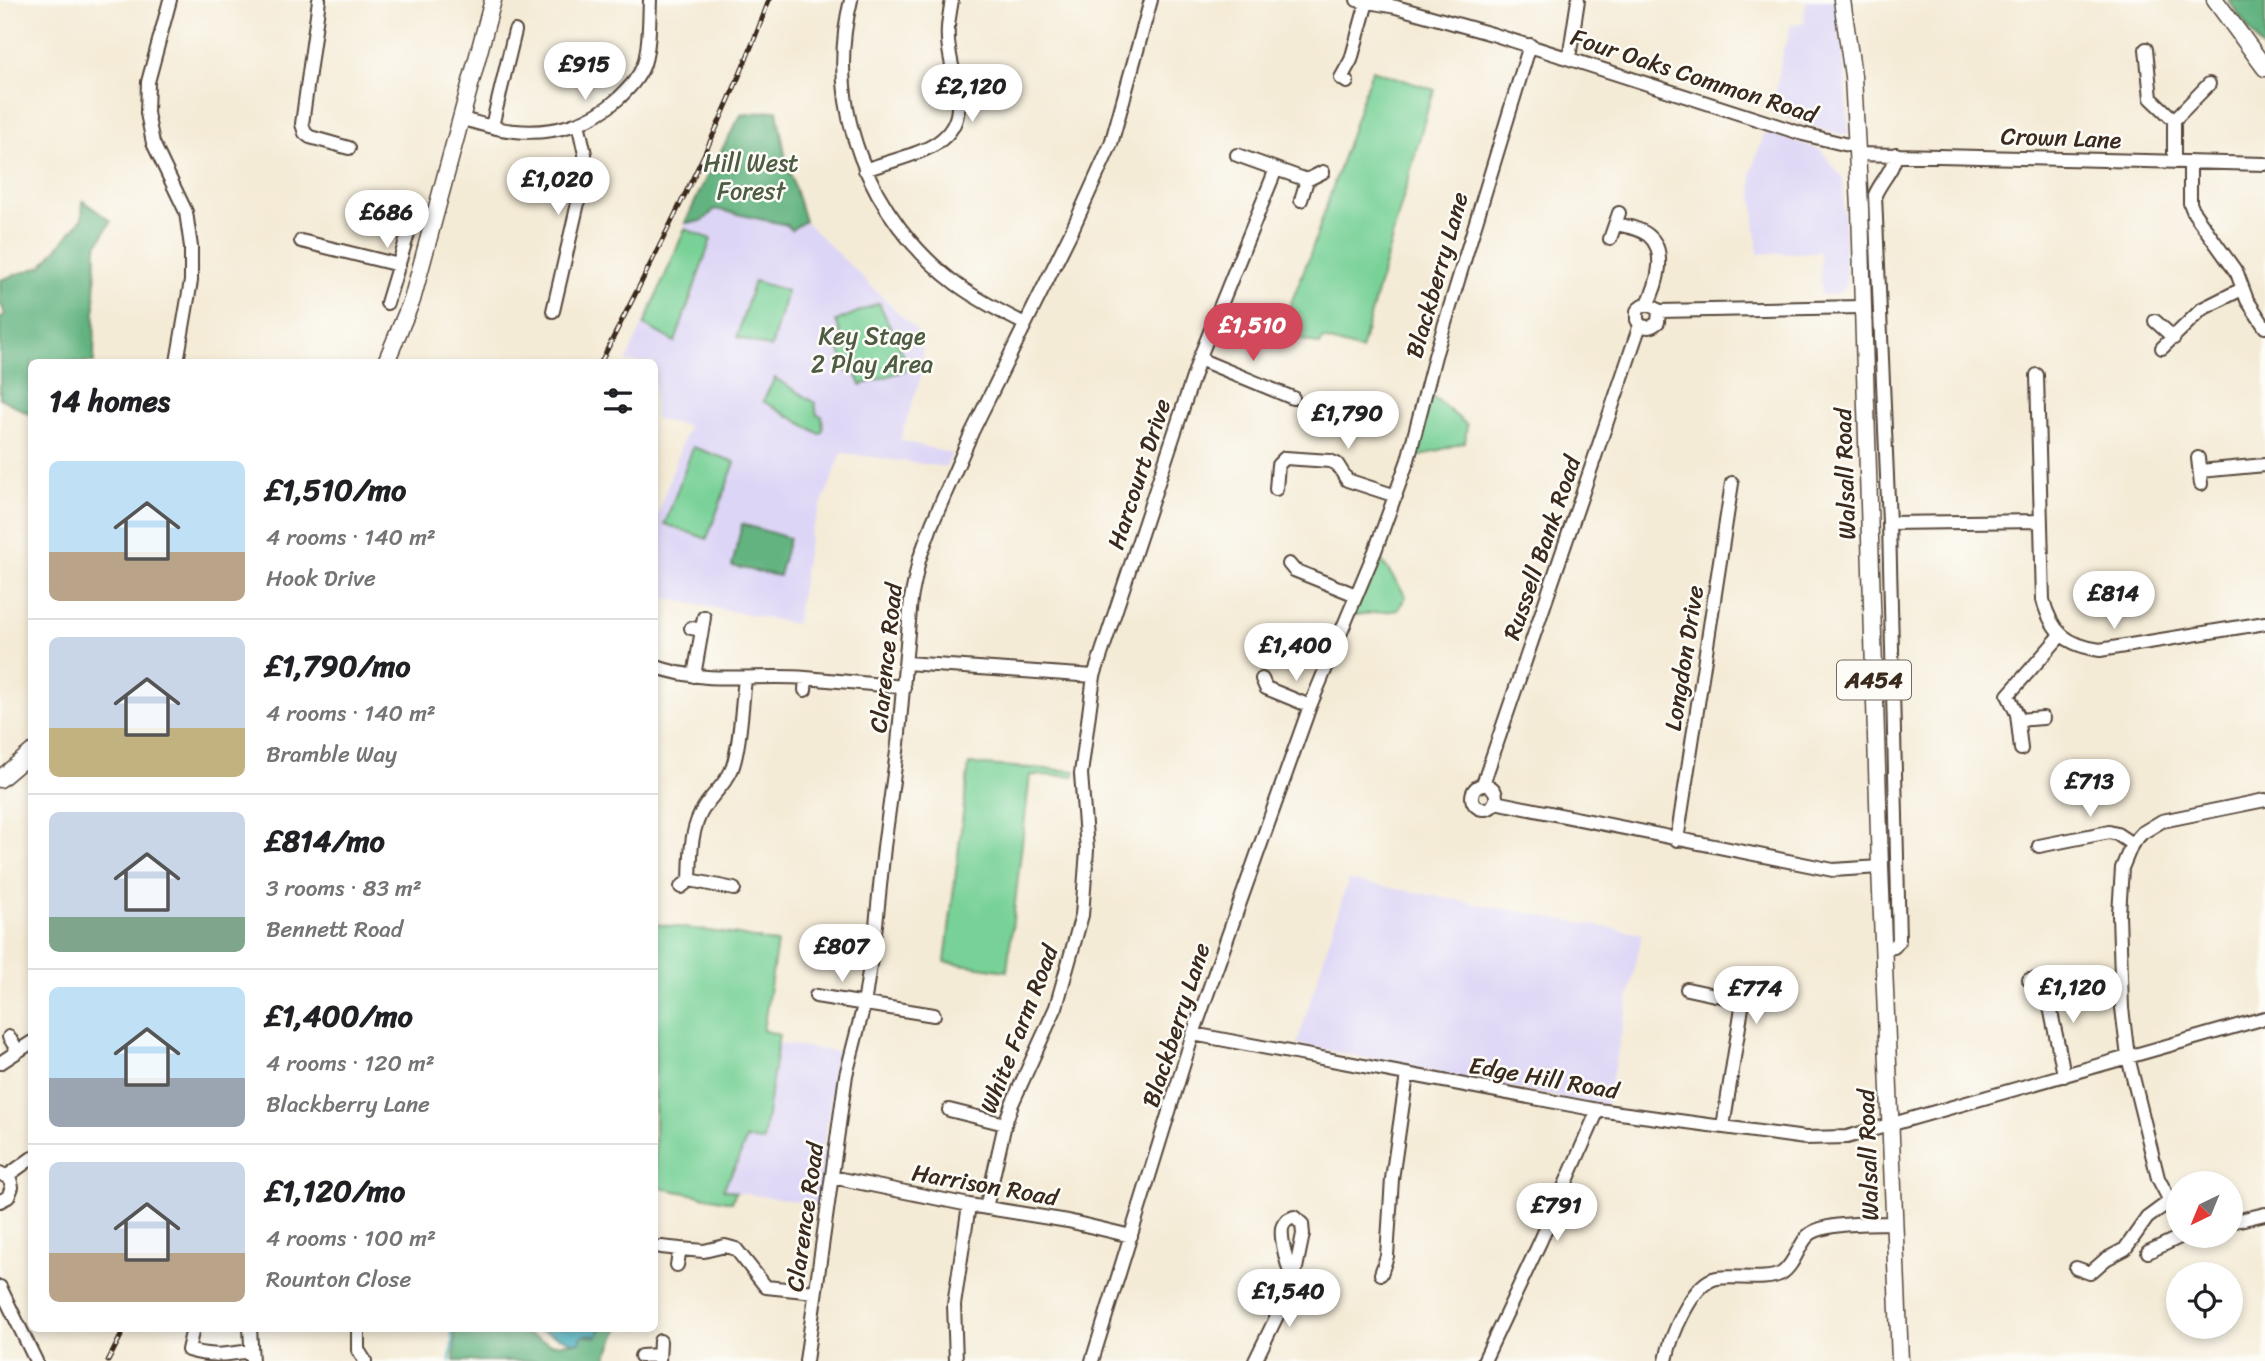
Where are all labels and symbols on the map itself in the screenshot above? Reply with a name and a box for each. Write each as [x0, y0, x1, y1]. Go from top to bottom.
street label: Four Oaks Common Road [1565, 16, 1825, 136]
pin: £915 [544, 42, 626, 102]
pin: £2,120 [915, 64, 1029, 124]
street label: Crown Lane [2000, 115, 2122, 161]
park label: Hill West Forest [703, 142, 799, 212]
pin: £1,020 [501, 158, 615, 217]
street label: Blackberry Lane [1393, 187, 1481, 363]
pin: £686 [346, 190, 428, 250]
pin: £1,510 [1196, 304, 1310, 363]
park label: Key Stage 2 Play Area [811, 315, 933, 385]
pin: £1,790 [1291, 392, 1405, 451]
street label: Harcourt Drive [1095, 393, 1183, 555]
street label: Walsall Road [1822, 406, 1868, 540]
street label: Russell Bank Road [1491, 448, 1594, 646]
pin: £814 [2073, 572, 2155, 631]
street label: Clarence Road [857, 580, 915, 735]
street label: Longdon Drive [1652, 582, 1716, 734]
pin: £1,400 [1239, 624, 1353, 683]
road number: A454 [1837, 660, 1911, 700]
pin: £713 [2049, 760, 2131, 819]
pin: £807 [801, 925, 883, 984]
street label: White Farm Road [968, 937, 1071, 1119]
street label: Blackberry Lane [1130, 937, 1222, 1113]
pin: £1,120 [2016, 965, 2130, 1025]
pin: £774 [1715, 967, 1797, 1026]
street label: Edge Hill Road [1466, 1044, 1624, 1112]
street label: Walsall Road [1845, 1087, 1891, 1221]
street label: Clarence Road [774, 1138, 836, 1294]
street label: Harrison Road [909, 1151, 1063, 1219]
north arrow [2166, 1171, 2244, 1248]
pin: £791 [1516, 1184, 1598, 1243]
pin: £1,540 [1232, 1270, 1346, 1329]

